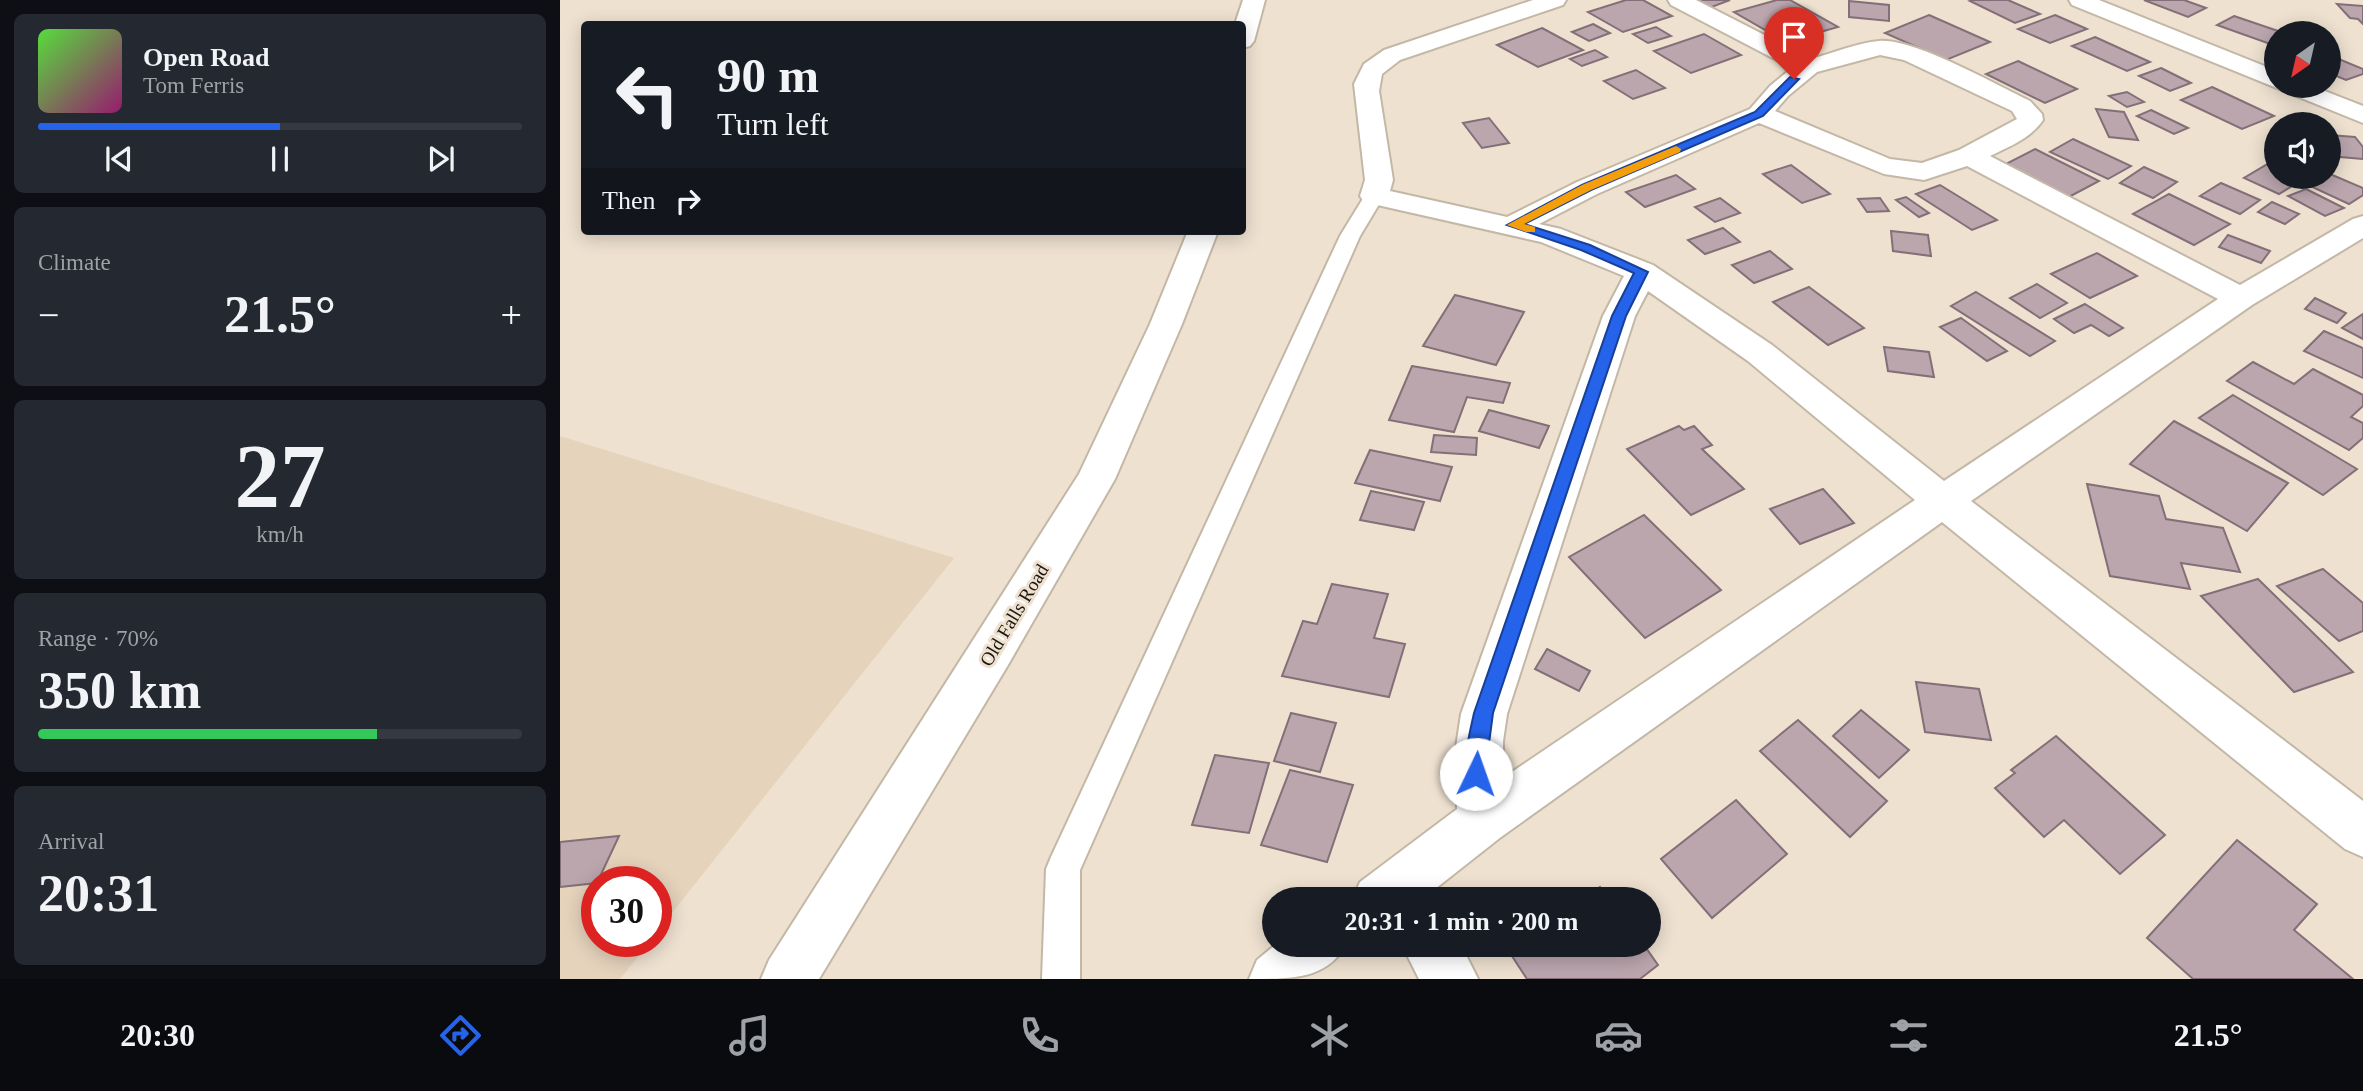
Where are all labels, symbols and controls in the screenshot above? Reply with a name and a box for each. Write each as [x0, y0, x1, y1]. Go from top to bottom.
pin [1764, 7, 1824, 79]
icon: arrive [1775, 18, 1813, 56]
north arrow [2264, 21, 2342, 98]
map controls [2264, 21, 2341, 189]
text: Open Road [143, 43, 269, 72]
text: 90 m [717, 48, 819, 103]
icon: left [602, 49, 693, 140]
text: Tom Ferris [143, 73, 244, 98]
text: Turn left [717, 106, 829, 142]
button: sound [2264, 112, 2341, 189]
icon: previous [100, 140, 138, 178]
icon: pause [261, 140, 299, 178]
icon: next [422, 140, 460, 178]
icon: right [669, 182, 707, 220]
text: Then [602, 186, 655, 215]
text: Climate [38, 250, 111, 275]
text: 21.5° [224, 286, 336, 343]
text: − [38, 294, 59, 336]
text: + [501, 294, 522, 336]
text: 27 [235, 426, 326, 527]
text: km/h [256, 522, 304, 547]
street label: Old Falls Road [975, 560, 1053, 670]
text: Range · 70% [38, 626, 158, 651]
text: 350 km [38, 662, 201, 719]
position arrow [1439, 737, 1513, 811]
text: Arrival [38, 829, 104, 854]
text: 20:31 [38, 865, 159, 922]
speed limit sign: 30 [581, 866, 672, 957]
text: 20:31 · 1 min · 200 m [1345, 907, 1579, 936]
icon: directions [436, 1011, 485, 1060]
icon: music [725, 1011, 774, 1060]
icon: phone [1015, 1011, 1064, 1060]
icon: climate [1305, 1011, 1354, 1060]
icon: car [1594, 1011, 1643, 1060]
icon: filters [1884, 1011, 1933, 1060]
text: 20:30 [120, 1017, 195, 1053]
text: 21.5° [2174, 1017, 2243, 1053]

